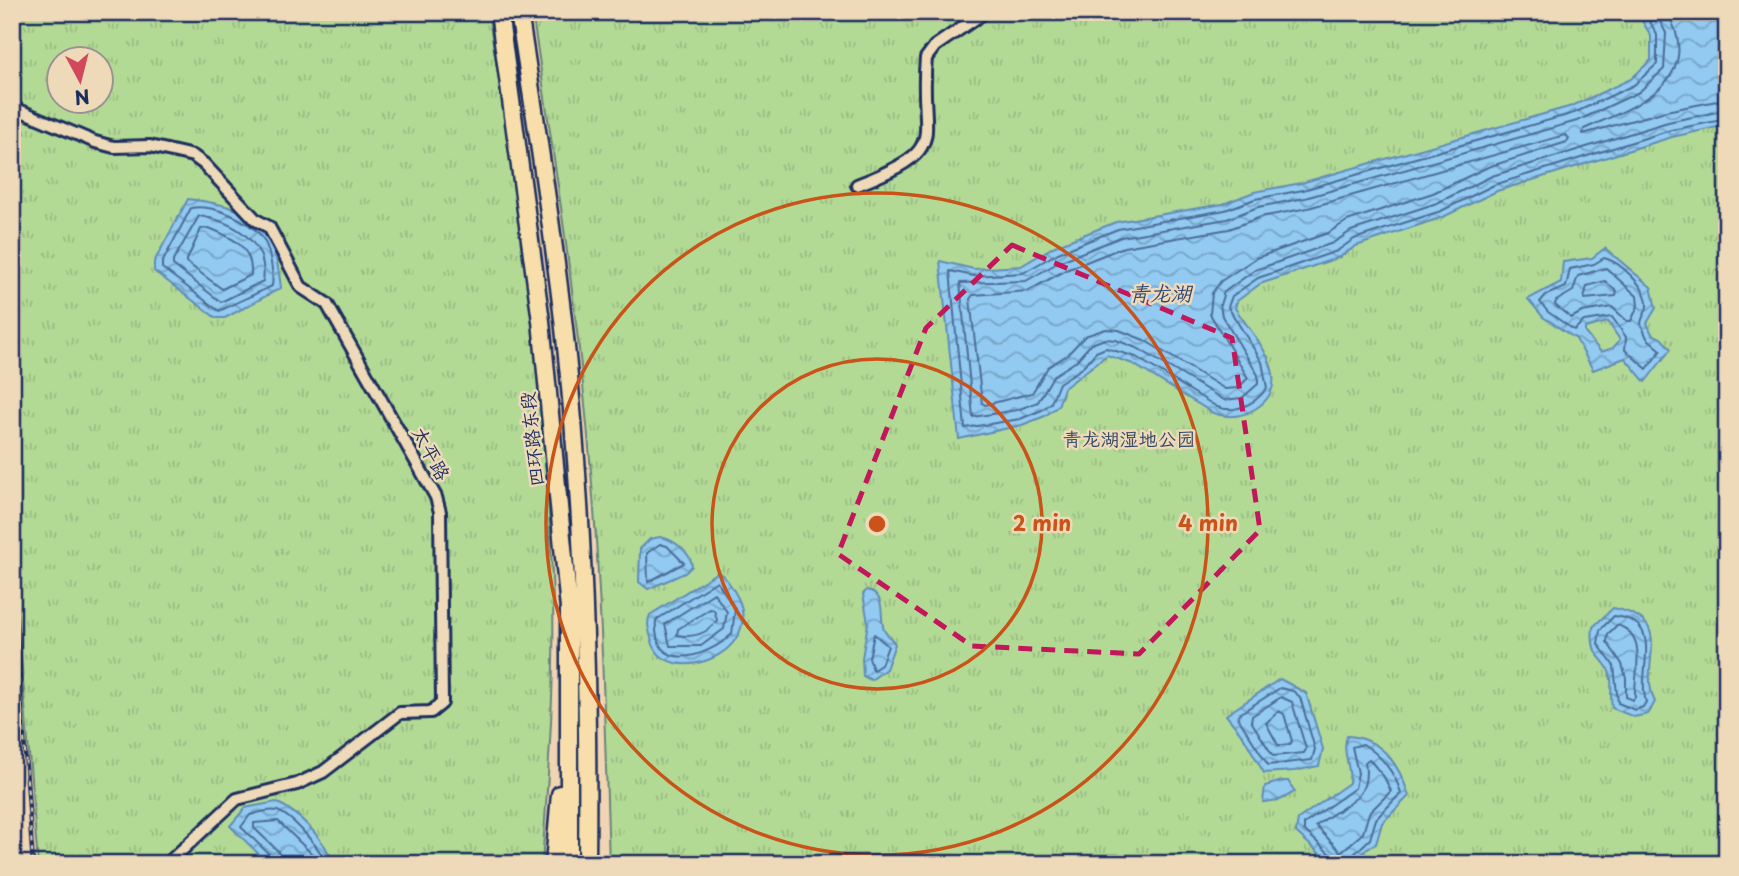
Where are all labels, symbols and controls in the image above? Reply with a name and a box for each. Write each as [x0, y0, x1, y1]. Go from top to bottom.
north arrow [46, 46, 116, 116]
text: N [73, 83, 91, 113]
water label: 青龙湖 [1129, 276, 1193, 308]
street label: 四环路东段 [512, 390, 550, 488]
street label: 太平路 [406, 421, 458, 485]
park label: 青龙湖湿地公园 [1062, 424, 1196, 452]
text: 2 min [1013, 506, 1071, 538]
text: 4 min [1178, 506, 1238, 538]
centre of rings [865, 512, 889, 536]

